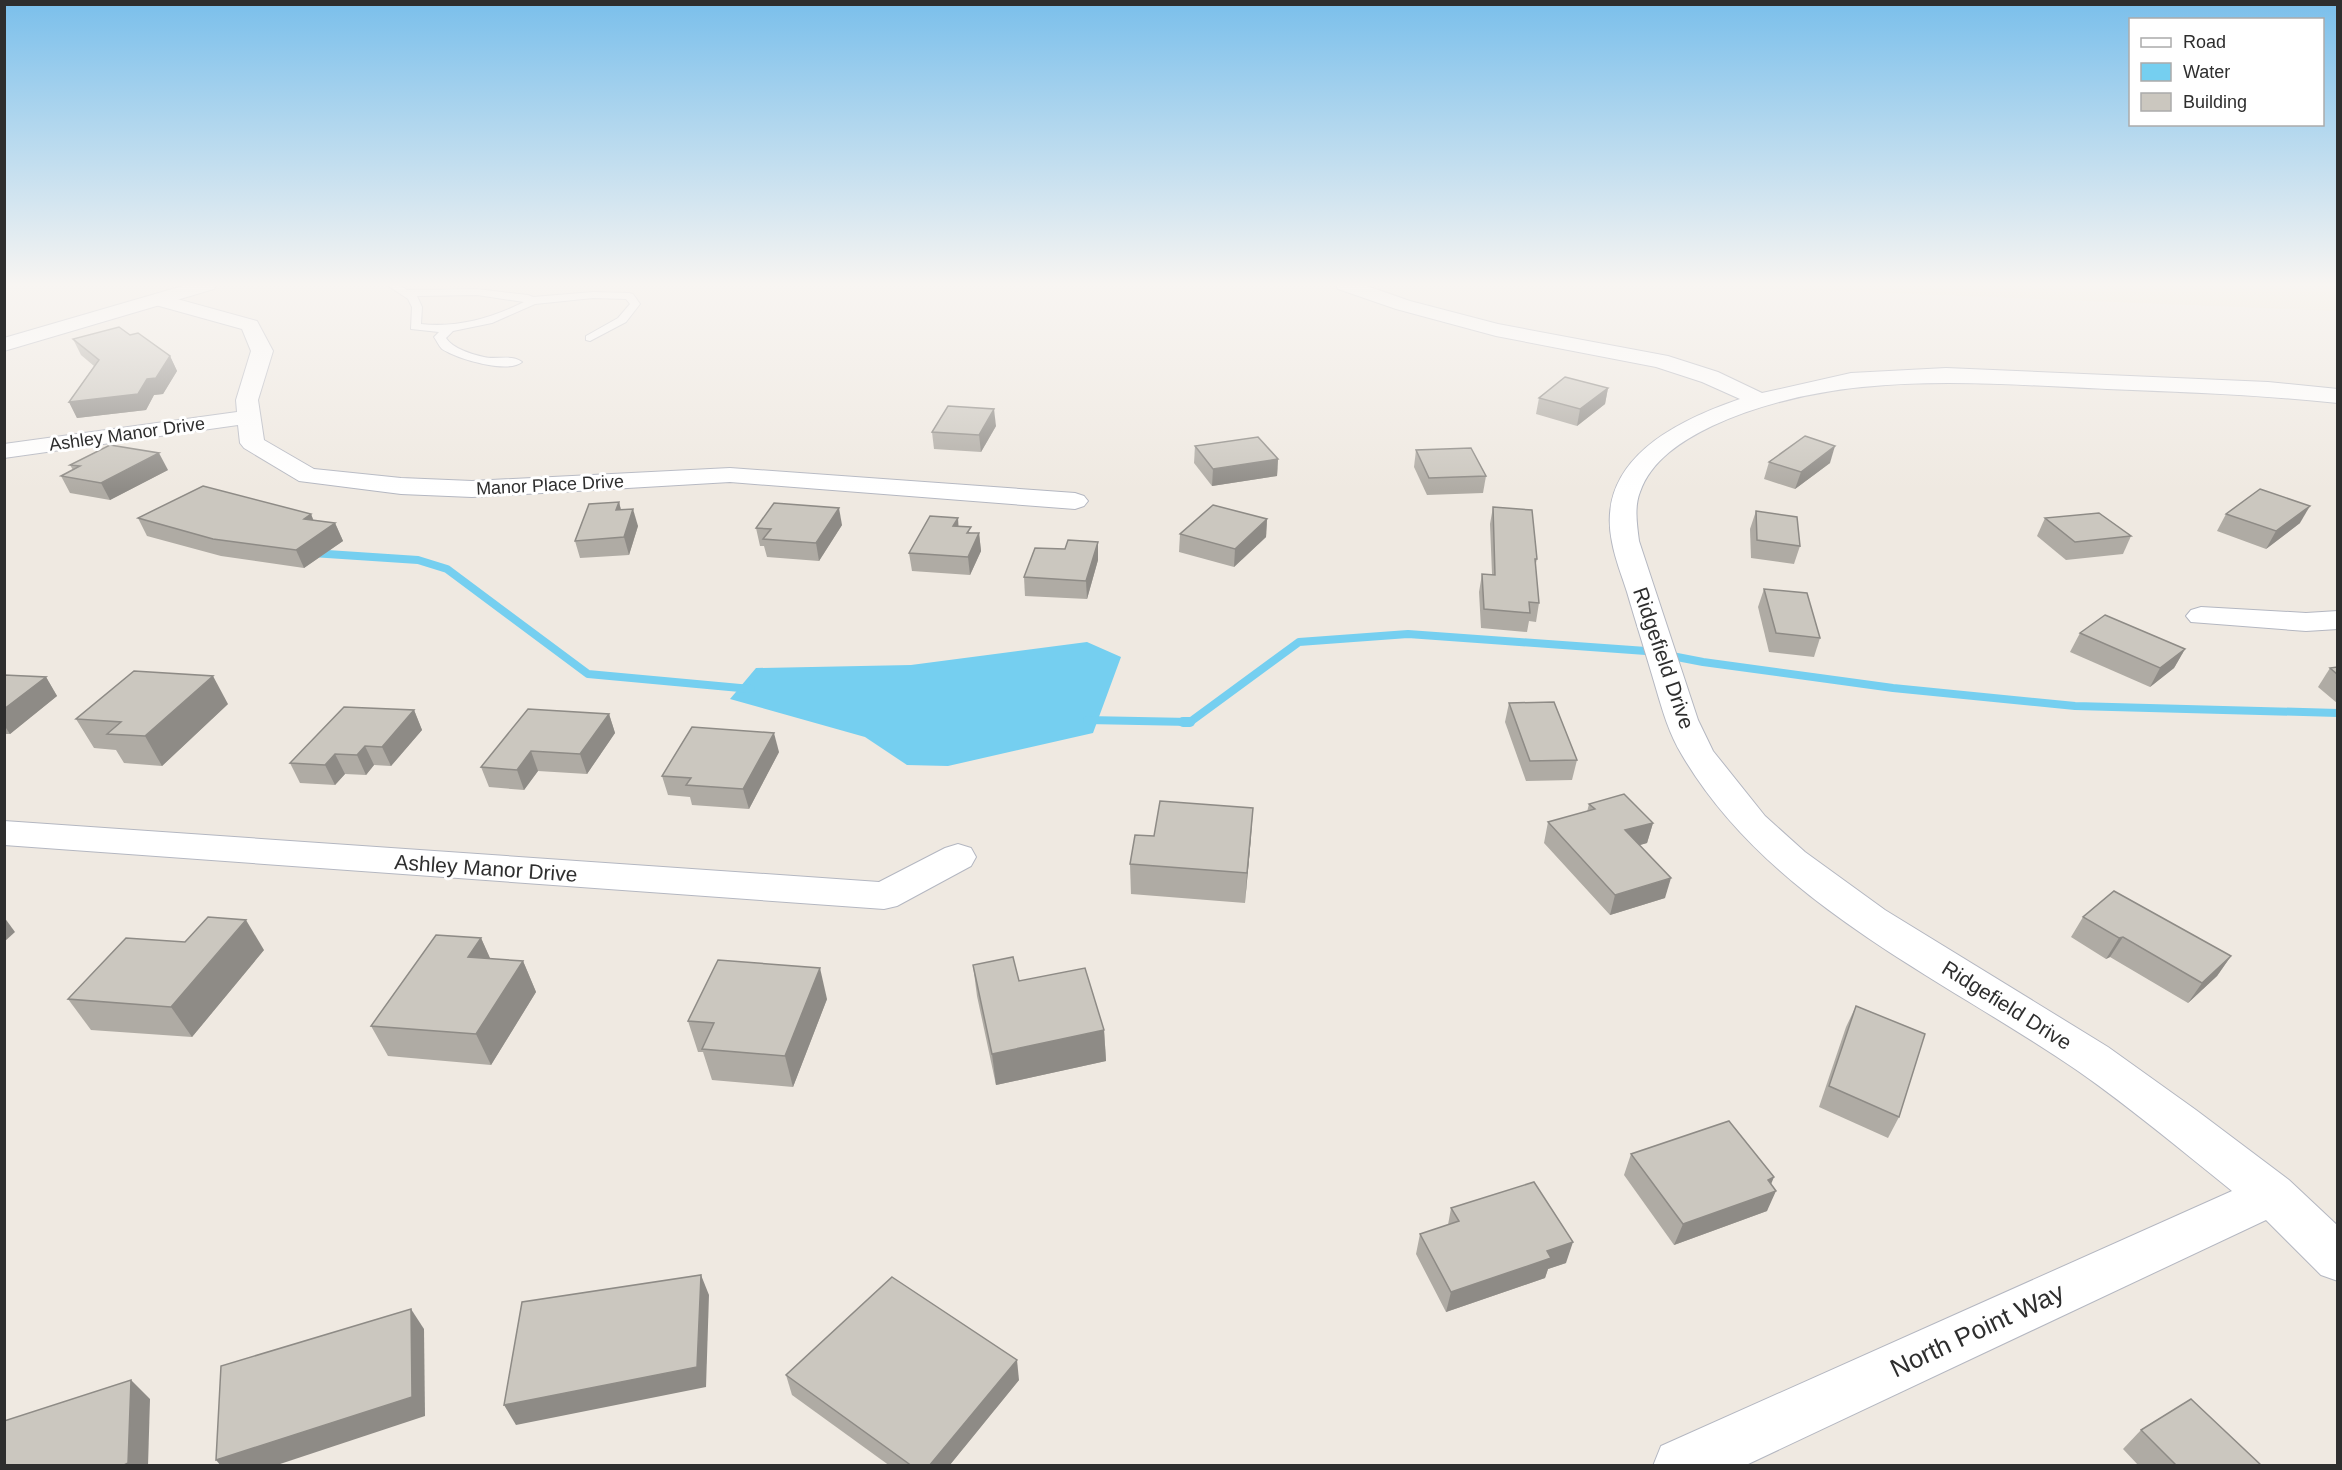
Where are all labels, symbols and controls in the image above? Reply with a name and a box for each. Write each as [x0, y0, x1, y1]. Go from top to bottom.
legend [2129, 18, 2324, 126]
text: Road [2183, 32, 2226, 52]
text: Water [2183, 62, 2230, 82]
text: Building [2183, 92, 2247, 112]
street label: Ashley Manor Drive [48, 413, 206, 455]
street label: Manor Place Drive [476, 471, 624, 499]
street label: Ridgefield Drive [1629, 584, 1699, 732]
street label: Ashley Manor Drive [394, 850, 578, 886]
street label: Ridgefield Drive [1938, 956, 2076, 1054]
street label: North Point Way [1885, 1277, 2069, 1383]

